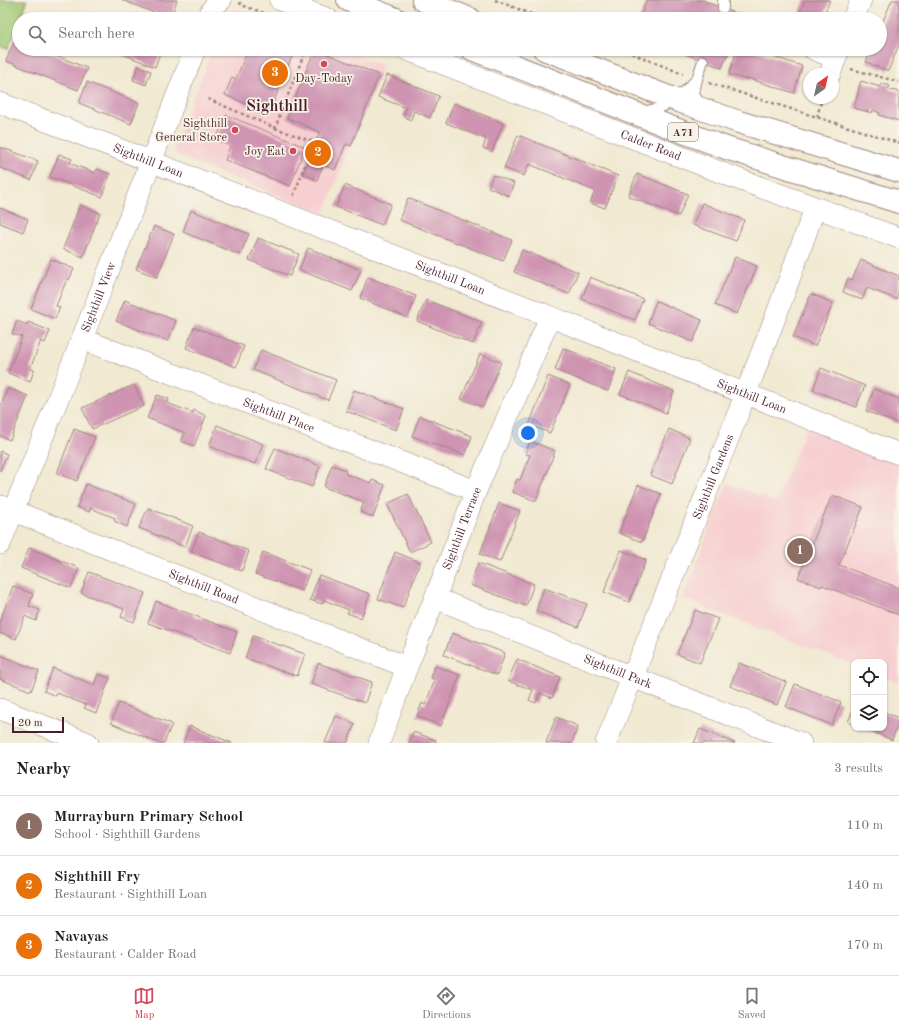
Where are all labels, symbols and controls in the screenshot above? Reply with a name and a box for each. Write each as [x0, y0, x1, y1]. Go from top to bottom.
search box [12, 12, 887, 56]
icon: search [26, 23, 48, 45]
text: Search here [58, 27, 135, 42]
pin: 3 [262, 58, 288, 88]
marker: Day-Today [319, 59, 329, 69]
north arrow [803, 68, 839, 104]
place label: Day-Today [295, 73, 354, 85]
district label: Sighthill [246, 99, 308, 115]
place label: Sighthill General Store [155, 118, 227, 144]
road number: A71 [668, 123, 698, 141]
marker: Sighthill General Store [230, 125, 240, 135]
street label: Calder Road [619, 129, 683, 163]
pin: 2 [305, 138, 331, 168]
street label: Sighthill Loan [111, 142, 185, 181]
place label: Joy Eat [244, 146, 285, 158]
marker: Joy Eat [288, 146, 298, 156]
street label: Sighthill Loan [413, 259, 487, 298]
street label: Sighthill View [80, 260, 119, 334]
street label: Sighthill Loan [715, 378, 789, 416]
street label: Sighthill Place [241, 397, 316, 435]
your location [518, 423, 538, 443]
street label: Sighthill Gardens [692, 433, 736, 521]
street label: Sighthill Terrace [441, 485, 484, 572]
pin: 1 [787, 536, 813, 566]
street label: Sighthill Road [167, 568, 240, 607]
street label: Sighthill Park [582, 653, 653, 691]
map controls [851, 659, 887, 731]
button: locate [851, 659, 887, 695]
button: layers [851, 695, 887, 731]
scale bar [12, 715, 64, 734]
text: 20 m [18, 718, 43, 729]
text: Nearby [16, 761, 71, 778]
text: 3 results [834, 762, 883, 775]
text: Murrayburn Primary School [54, 810, 243, 825]
text: 1 [25, 819, 33, 832]
text: 110 m [846, 819, 883, 832]
text: School · Sighthill Gardens [54, 828, 200, 841]
text: Sighthill Fry [54, 870, 141, 885]
text: 2 [25, 879, 33, 892]
text: 140 m [846, 879, 883, 892]
text: Restaurant · Sighthill Loan [54, 888, 207, 901]
text: Navayas [54, 930, 108, 945]
text: 3 [25, 939, 33, 952]
text: 170 m [846, 939, 883, 952]
text: Restaurant · Calder Road [54, 948, 196, 961]
tab: Map [133, 985, 155, 1023]
tab: Directions [422, 985, 471, 1023]
tab: Saved [738, 985, 766, 1023]

